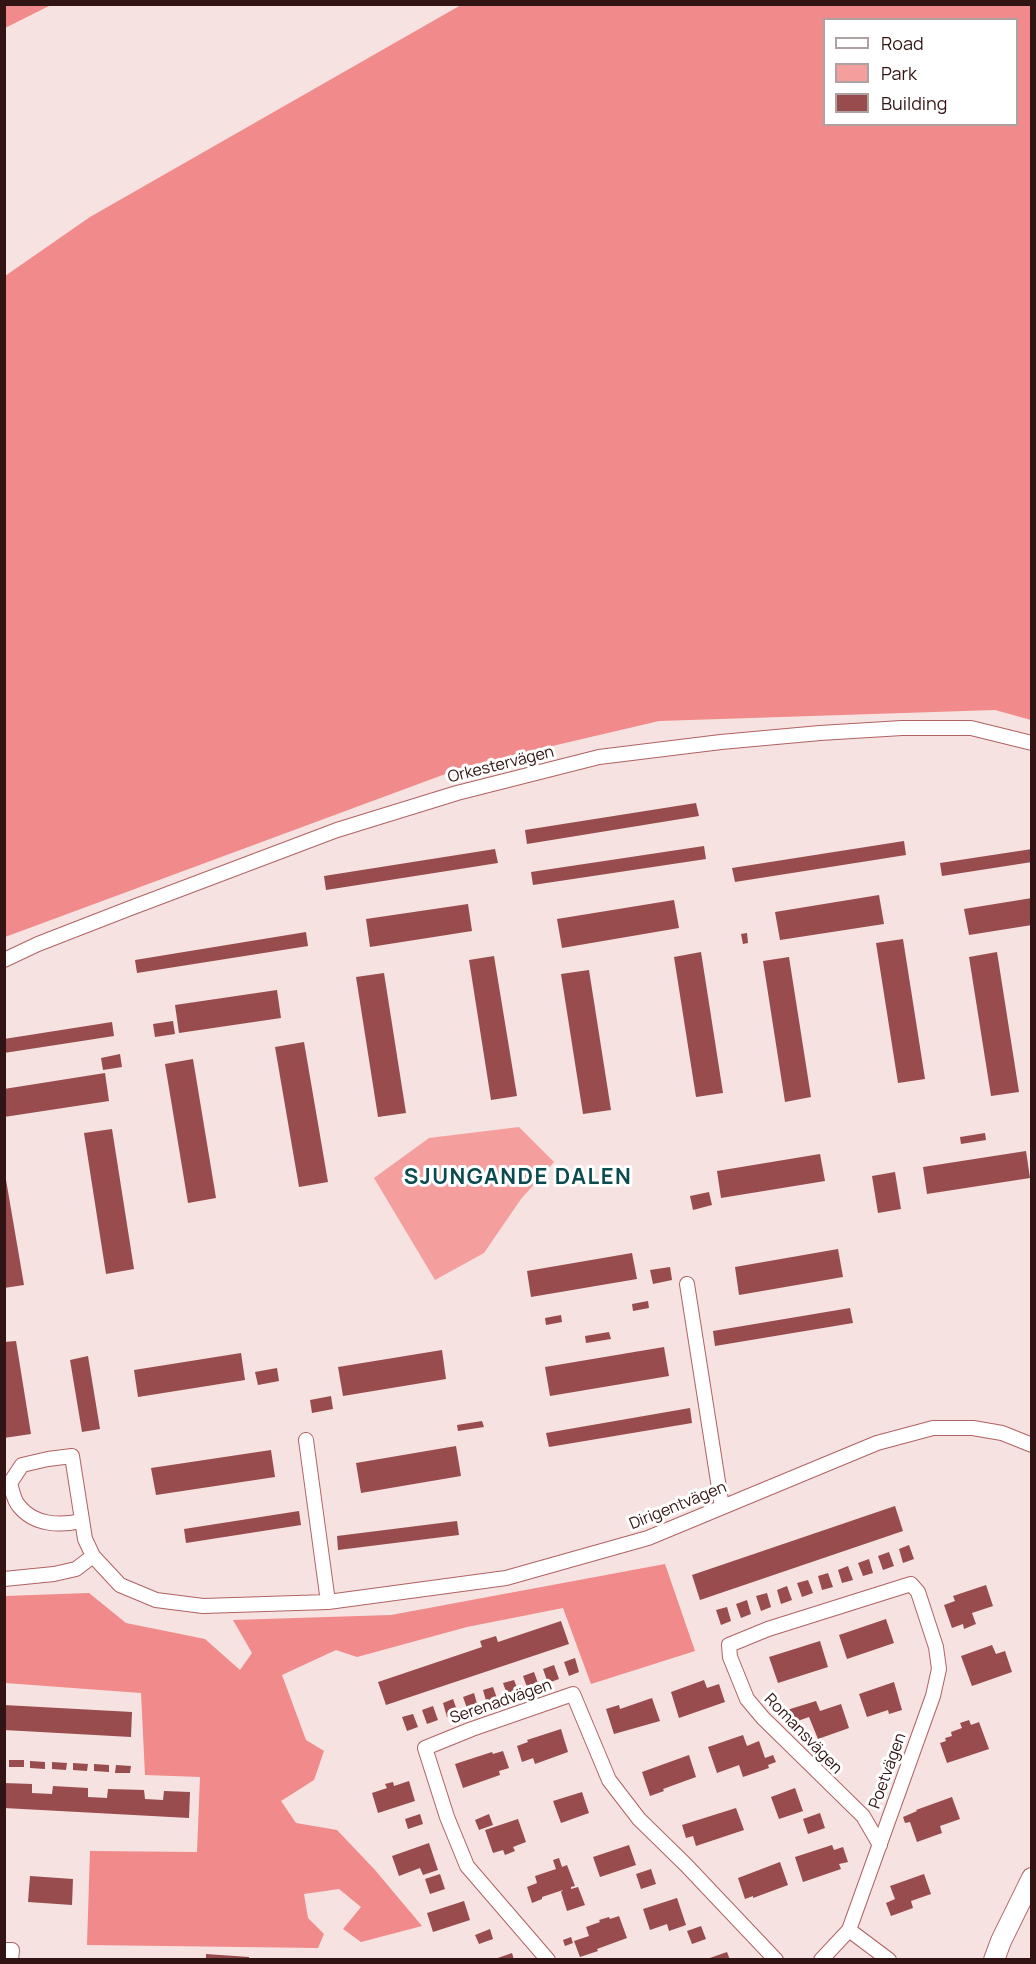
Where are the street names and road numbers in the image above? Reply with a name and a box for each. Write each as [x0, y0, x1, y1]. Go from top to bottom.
street label: Orkestervägen [446, 743, 556, 787]
street label: Dirigentvägen [627, 1478, 729, 1534]
street label: Serenadvägen [448, 1676, 554, 1728]
street label: Romansvägen [760, 1690, 846, 1778]
street label: Poetvägen [865, 1730, 911, 1812]

